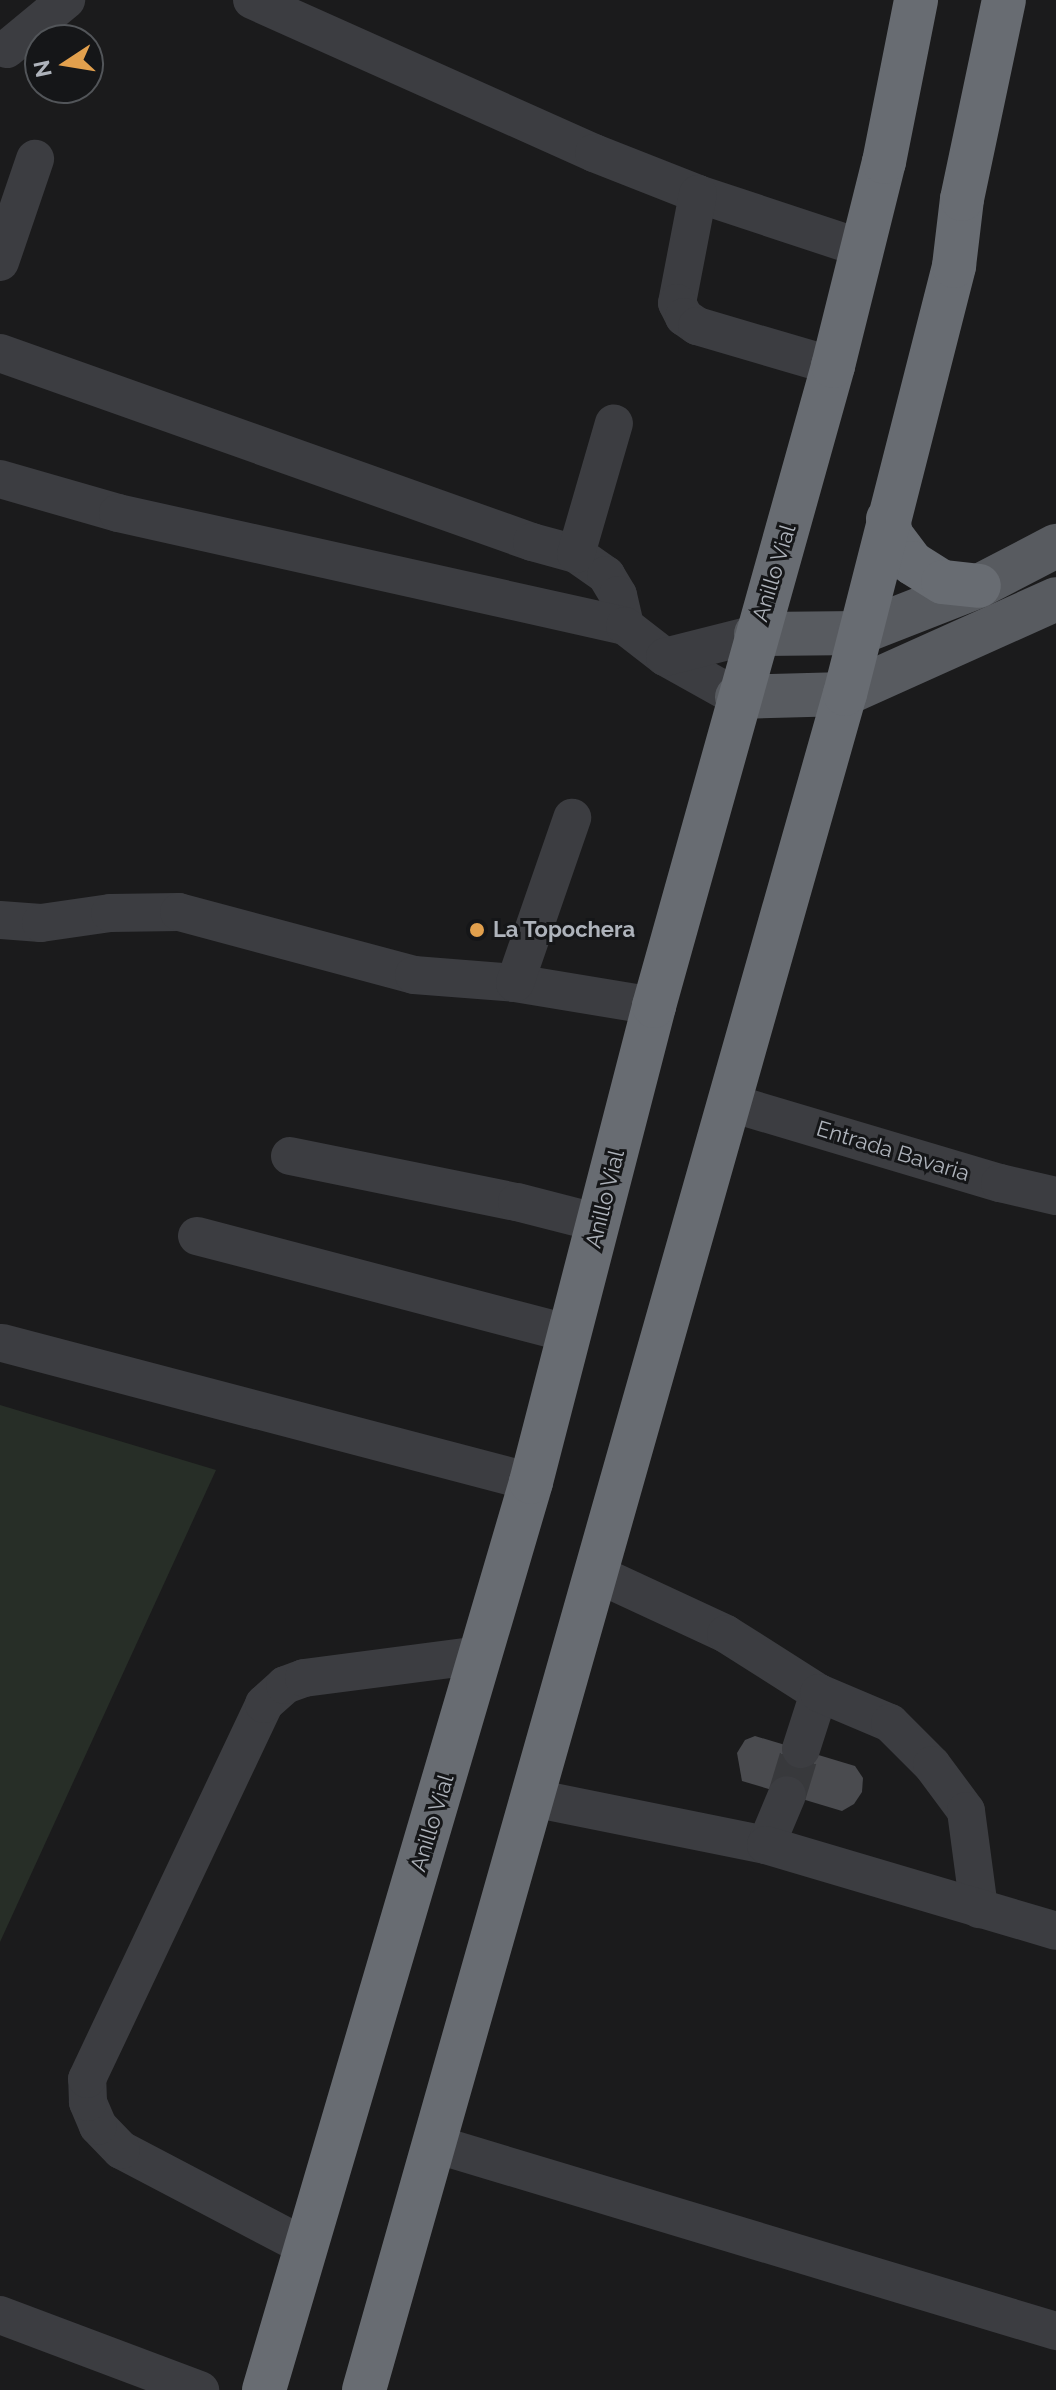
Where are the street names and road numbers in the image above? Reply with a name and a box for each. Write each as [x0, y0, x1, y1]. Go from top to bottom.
street label: Anillo Vial [747, 521, 801, 625]
street label: Entrada Bavaria [813, 1115, 973, 1187]
street label: Anillo Vial [580, 1147, 630, 1251]
street label: Anillo Vial [405, 1771, 459, 1875]

